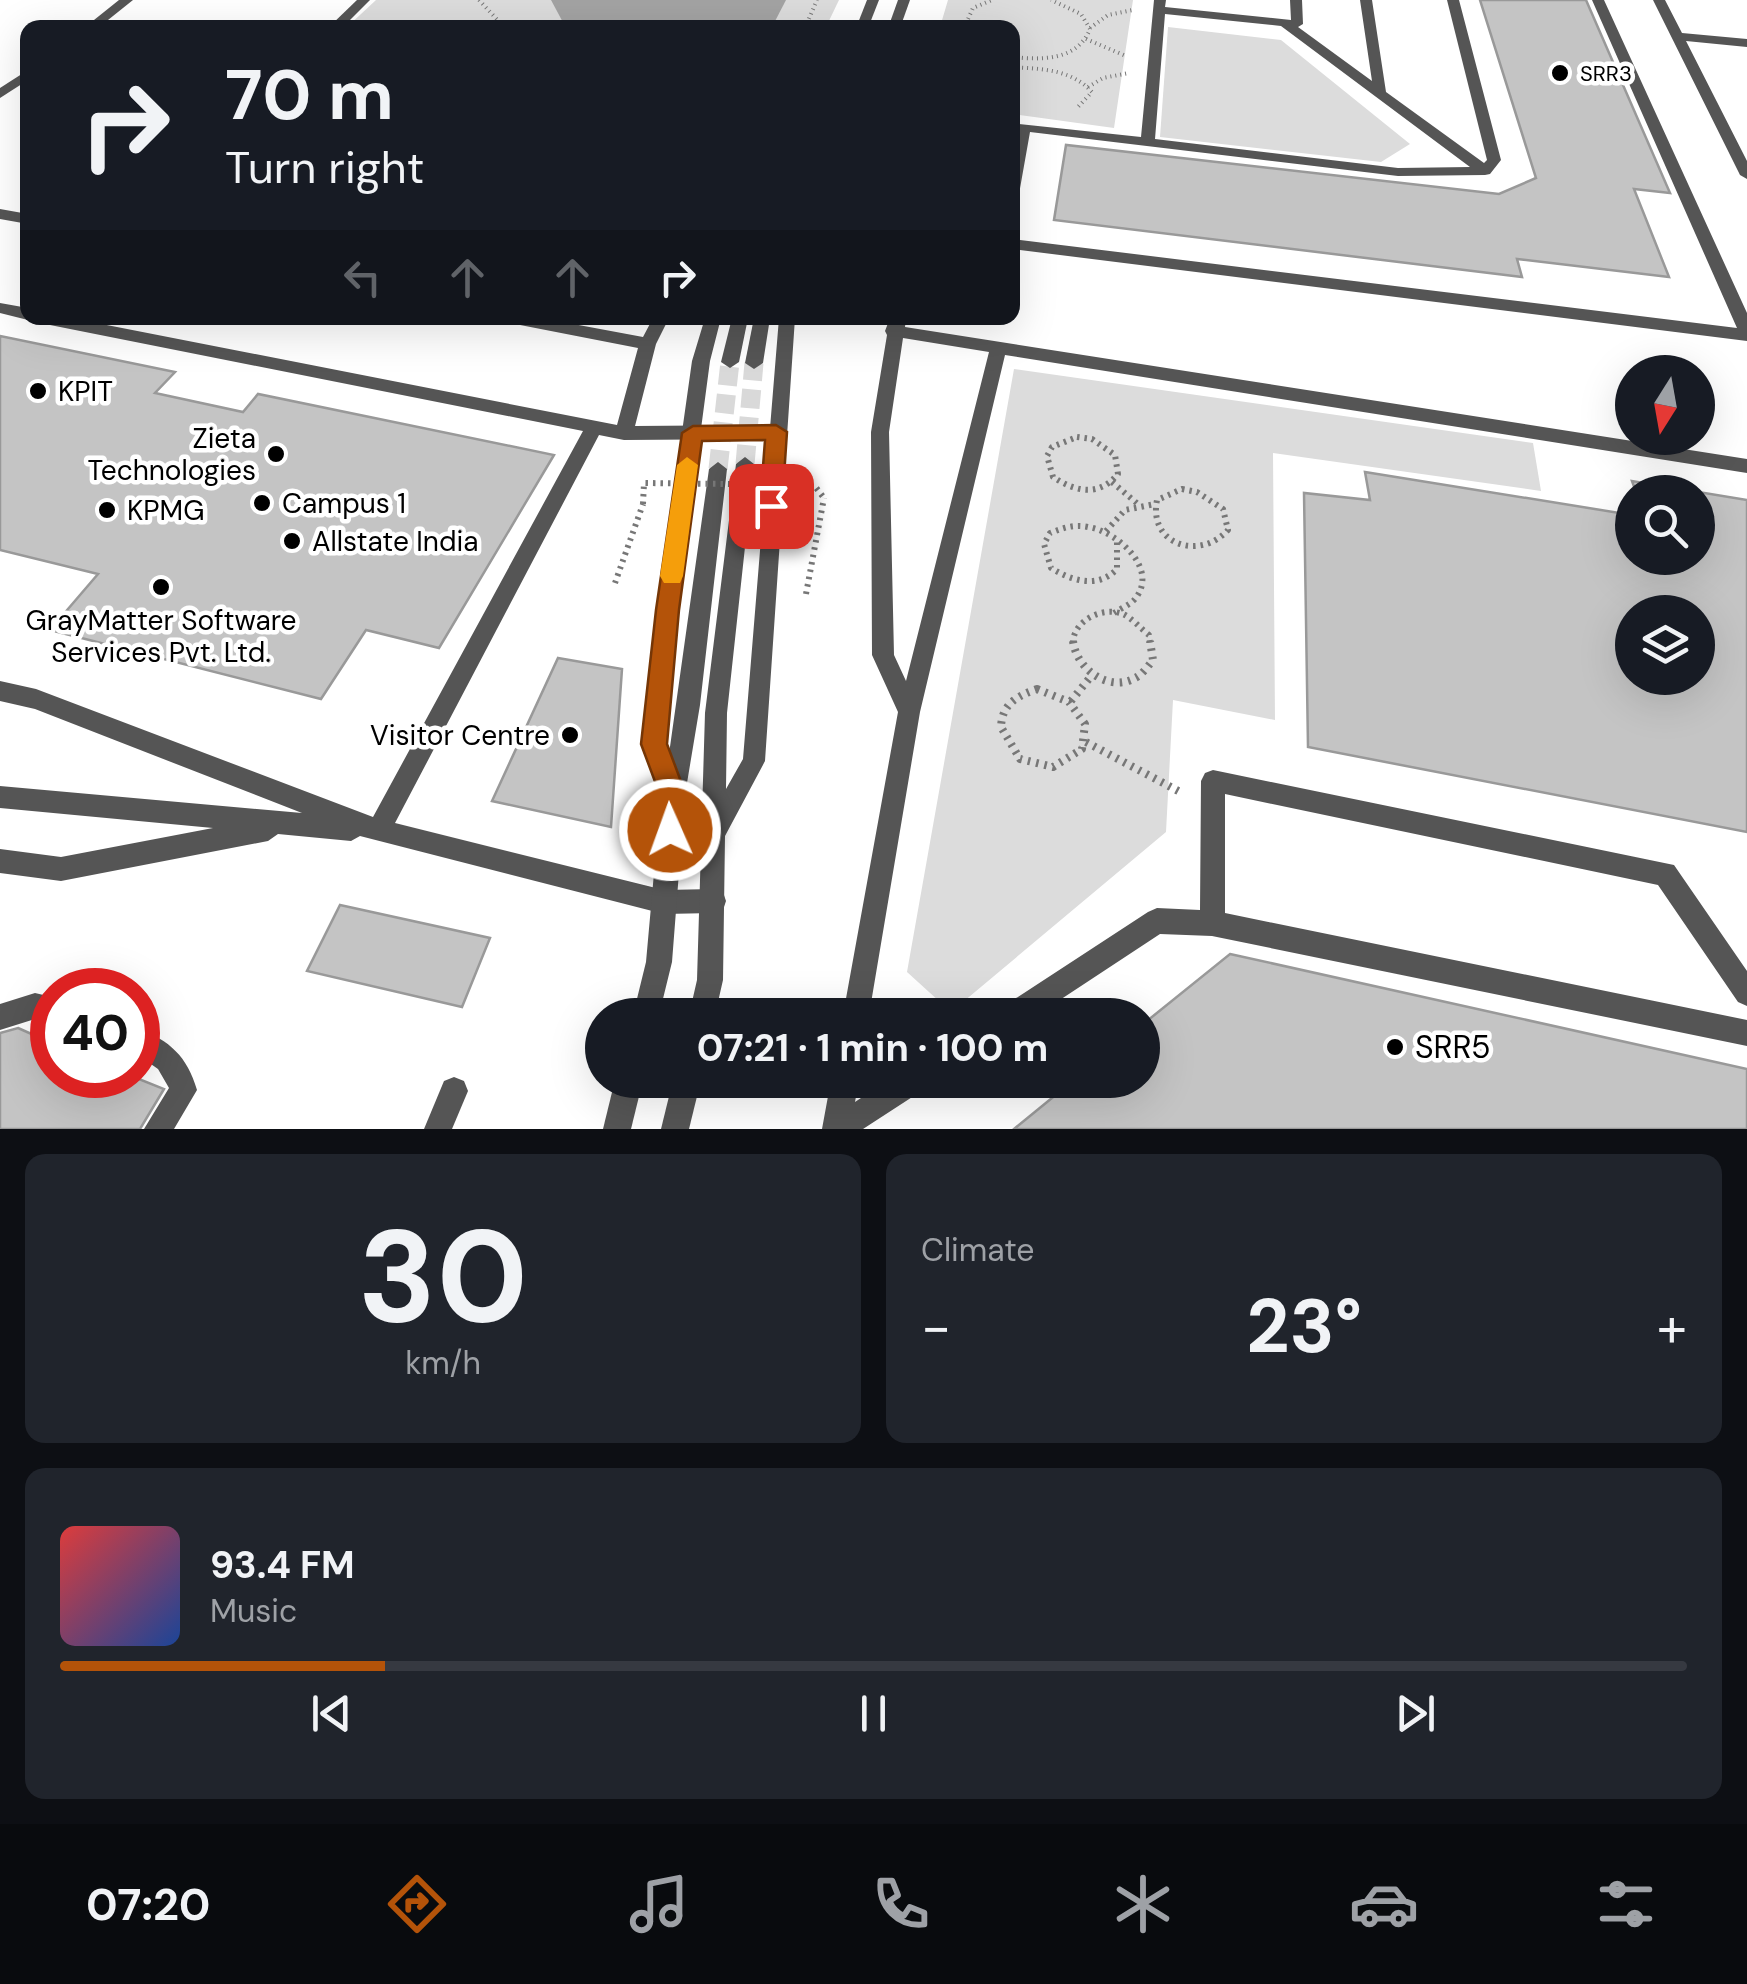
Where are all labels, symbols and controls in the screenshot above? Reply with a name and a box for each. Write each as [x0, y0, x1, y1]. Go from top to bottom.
text: 70 m [225, 50, 394, 141]
place label: SRR3 [1580, 59, 1632, 88]
icon: right [60, 60, 190, 190]
marker: SRR3 [1549, 62, 1571, 84]
text: Turn right [225, 138, 424, 197]
icon: left [335, 250, 390, 305]
icon: ahead [440, 250, 495, 305]
icon: ahead [545, 250, 600, 305]
icon: right [650, 250, 705, 305]
north arrow [1615, 355, 1715, 455]
map controls [1615, 355, 1715, 695]
place label: KPIT [58, 373, 113, 410]
marker: KPIT [27, 380, 49, 402]
place label: Zieta Technologies [88, 420, 256, 489]
marker: Zieta Technologies [265, 443, 287, 465]
pin [729, 464, 814, 549]
button: search [1615, 475, 1715, 575]
icon: arrive [744, 479, 799, 534]
place label: Campus 1 [282, 485, 406, 522]
place label: KPMG [127, 492, 204, 529]
marker: Campus 1 [251, 492, 273, 514]
marker: KPMG [96, 499, 118, 521]
place label: Allstate India [312, 523, 478, 560]
marker: Allstate India [281, 530, 303, 552]
marker: GrayMatter Software Services Pvt. Ltd. [150, 576, 172, 598]
button: layers [1615, 595, 1715, 695]
place label: GrayMatter Software Services Pvt. Ltd. [26, 602, 296, 671]
place label: Visitor Centre [370, 717, 550, 754]
marker: Visitor Centre [559, 724, 581, 746]
position arrow [618, 778, 722, 882]
speed limit sign: 40 [30, 968, 160, 1098]
text: 07:21 · 1 min · 100 m [697, 1023, 1048, 1073]
place label: SRR5 [1415, 1026, 1490, 1068]
marker: SRR5 [1384, 1036, 1406, 1058]
text: 30 [358, 1192, 528, 1361]
text: Climate [921, 1229, 1035, 1271]
text: 23° [1246, 1278, 1362, 1375]
text: − [921, 1291, 951, 1363]
text: + [1657, 1291, 1687, 1363]
text: km/h [405, 1342, 481, 1384]
text: 93.4 FM [210, 1540, 355, 1590]
text: Music [210, 1590, 297, 1632]
icon: previous [304, 1686, 359, 1741]
icon: pause [846, 1686, 901, 1741]
icon: next [1388, 1686, 1443, 1741]
icon: directions [382, 1869, 452, 1939]
icon: music [624, 1869, 694, 1939]
icon: phone [866, 1869, 936, 1939]
icon: climate [1108, 1869, 1178, 1939]
icon: car [1349, 1869, 1419, 1939]
icon: filters [1591, 1869, 1661, 1939]
text: 07:20 [86, 1875, 210, 1934]

